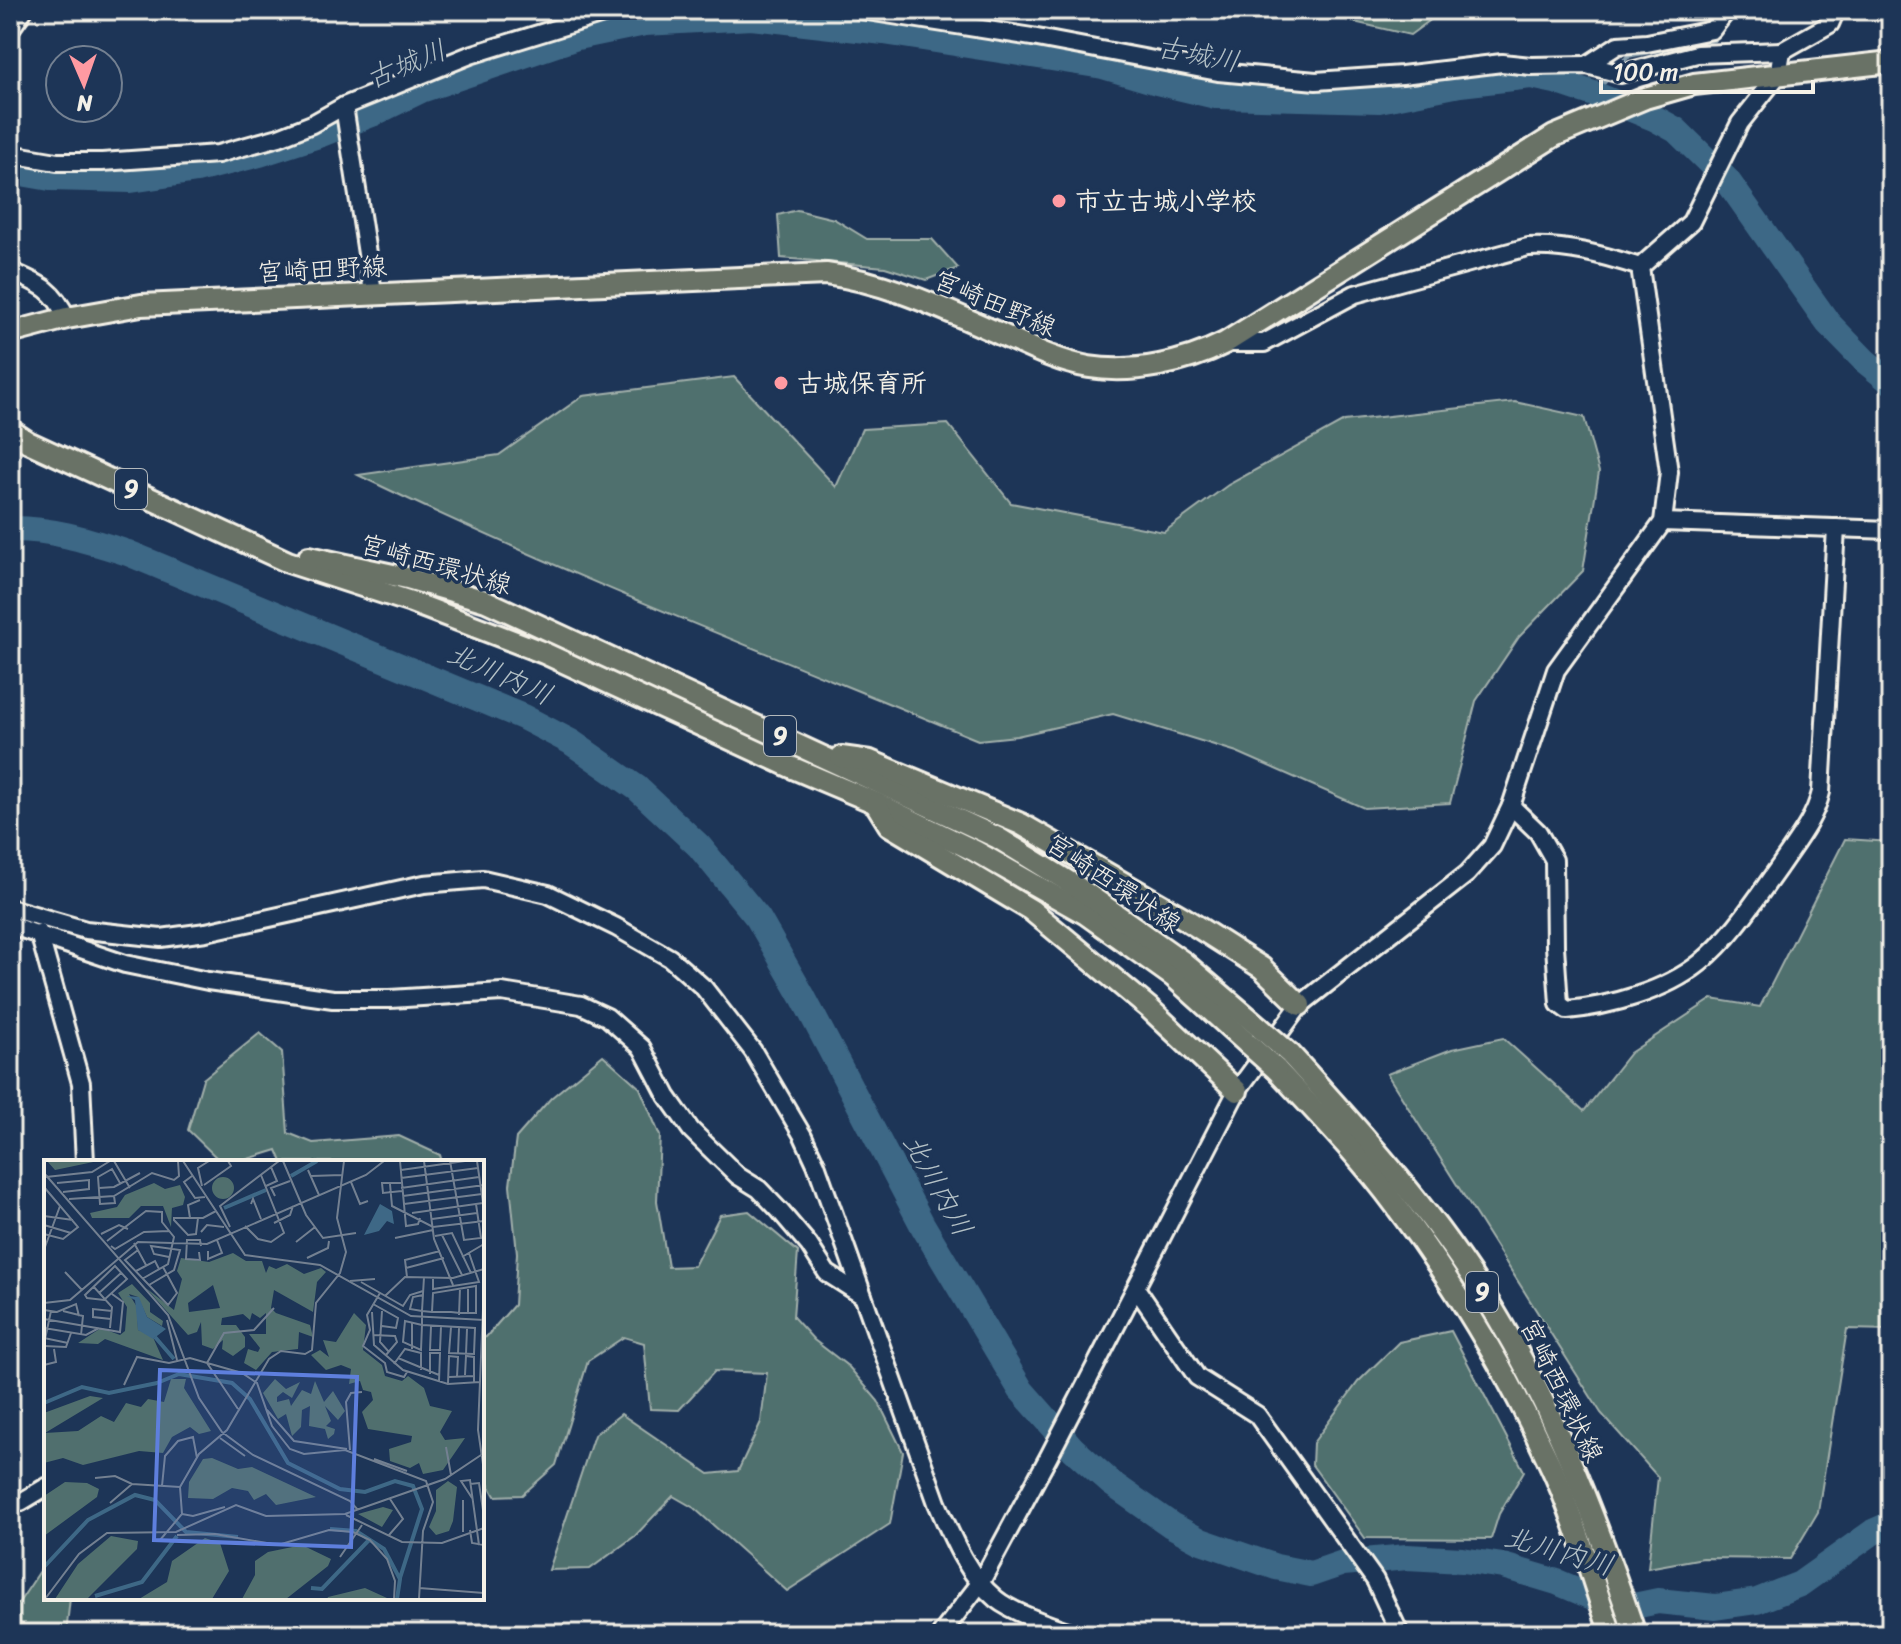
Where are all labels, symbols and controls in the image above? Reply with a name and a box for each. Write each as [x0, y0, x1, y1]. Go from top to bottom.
water label: 古城川 [1152, 22, 1244, 86]
water label: 古城川 [358, 26, 454, 102]
north arrow [44, 44, 124, 124]
scale bar [1601, 44, 1813, 94]
text: 100 m [1613, 51, 1678, 93]
text: N [76, 84, 94, 123]
place label: 市立古城小学校 [1075, 178, 1257, 224]
marker: 市立古城小学校 [1050, 192, 1068, 210]
street label: 宮崎田野線 [256, 243, 388, 295]
street label: 宮崎田野線 [926, 256, 1064, 350]
place label: 古城保育所 [797, 360, 927, 406]
marker: 古城保育所 [772, 374, 790, 392]
road number: 9 [115, 469, 147, 509]
street label: 宮崎西環状線 [355, 520, 517, 608]
water label: 北川内川 [439, 629, 561, 719]
road number: 9 [764, 716, 796, 756]
street label: 宮崎西環状線 [1036, 820, 1192, 946]
water label: 北川内川 [889, 1124, 987, 1246]
inset map [44, 1160, 484, 1600]
road number: 9 [1466, 1272, 1498, 1312]
street label: 宮崎西環状線 [1507, 1310, 1617, 1470]
water label: 北川内川 [1498, 1512, 1620, 1590]

